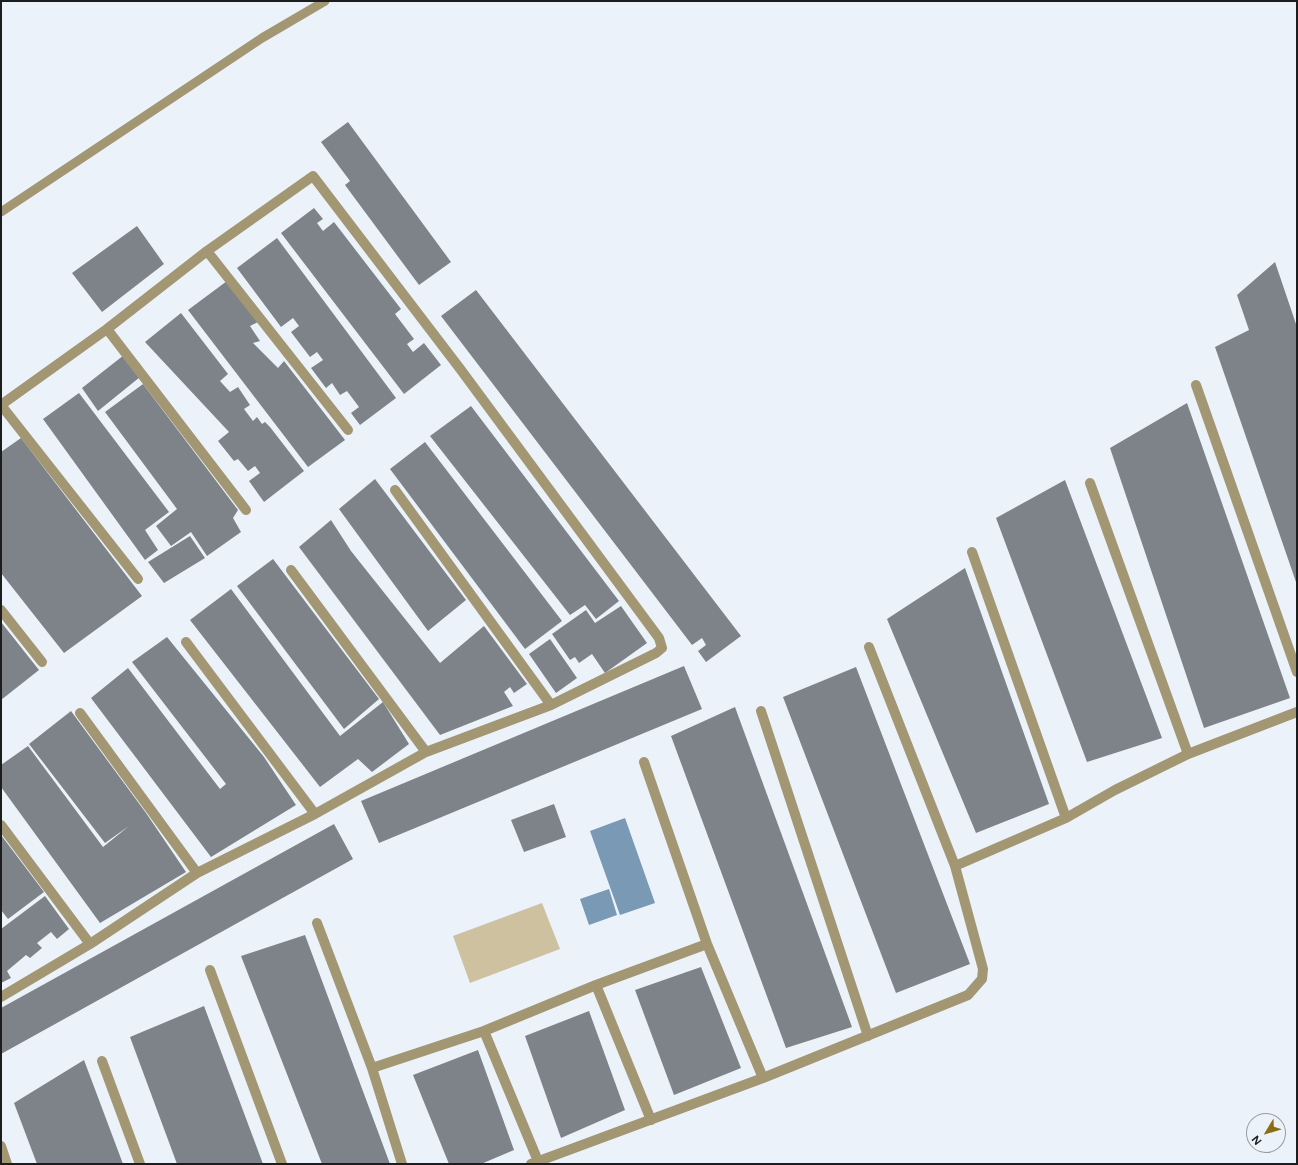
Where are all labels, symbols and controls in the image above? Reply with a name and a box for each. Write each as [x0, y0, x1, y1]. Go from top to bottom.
north arrow [1246, 1113, 1286, 1153]
text: N [1249, 1133, 1265, 1147]

